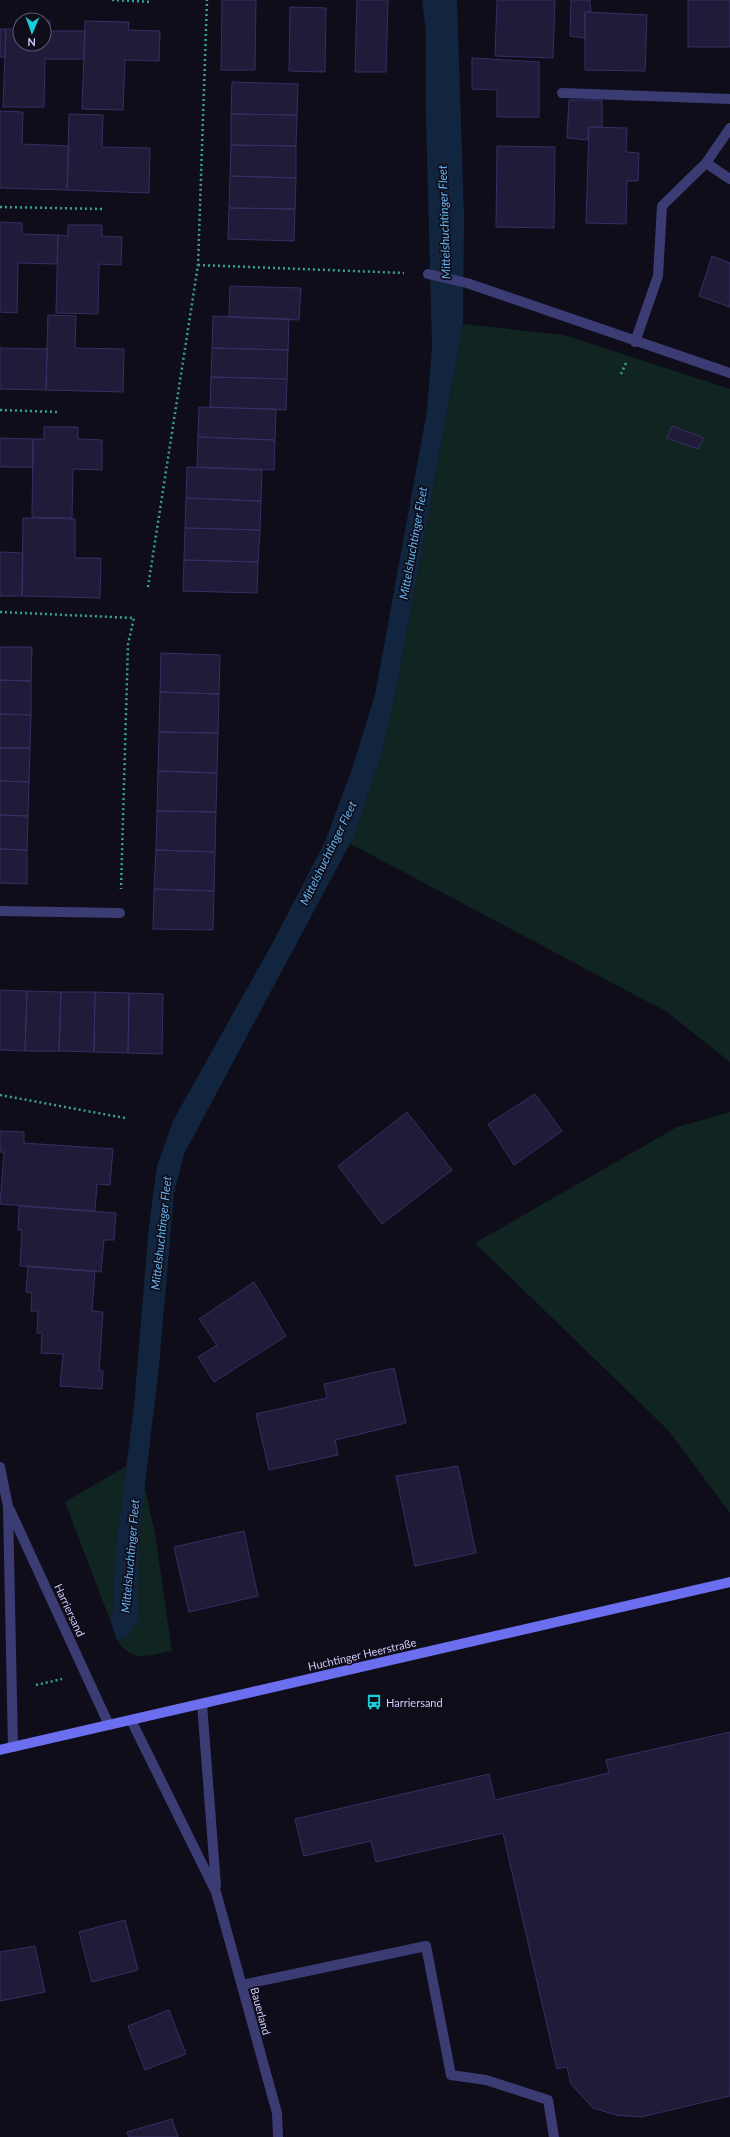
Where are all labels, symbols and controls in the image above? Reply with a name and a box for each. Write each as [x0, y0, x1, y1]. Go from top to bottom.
north arrow [12, 12, 52, 52]
text: N [27, 36, 36, 49]
water label: Mittelshuchtinger Fleet [434, 164, 453, 279]
water label: Mittelshuchtinger Fleet [396, 485, 430, 601]
water label: Mittelshuchtinger Fleet [296, 798, 360, 908]
water label: Mittelshuchtinger Fleet [148, 1175, 175, 1291]
water label: Mittelshuchtinger Fleet [118, 1498, 143, 1614]
street label: Harriersand [52, 1582, 88, 1638]
street label: Huchtinger Heerstraße [307, 1635, 418, 1673]
bus stop icon: Harriersand [365, 1693, 383, 1711]
place label: Harriersand [386, 1696, 443, 1709]
street label: Bauerland [248, 1986, 274, 2036]

